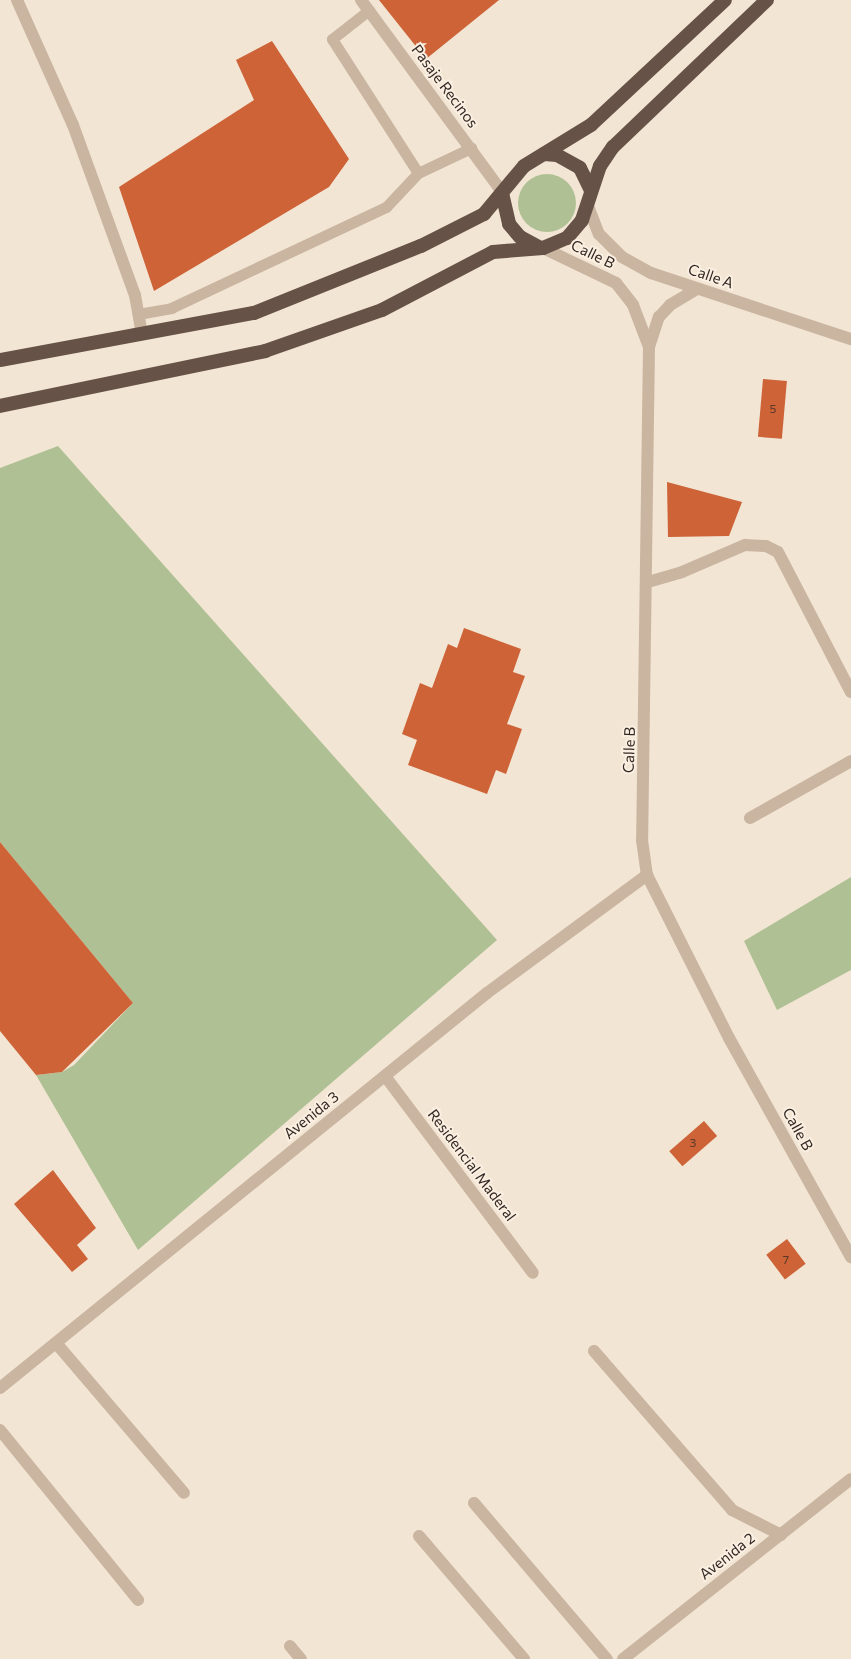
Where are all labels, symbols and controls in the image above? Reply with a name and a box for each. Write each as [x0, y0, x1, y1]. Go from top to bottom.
street label: Pasaje Recinos [408, 41, 482, 131]
street label: Calle B [568, 236, 618, 272]
street label: Calle A [686, 260, 736, 292]
house number: 5 [770, 402, 776, 416]
street label: Calle B [619, 727, 639, 773]
street label: Avenida 3 [280, 1087, 342, 1143]
street label: Calle B [779, 1104, 817, 1154]
street label: Residencial Maderal [424, 1106, 520, 1224]
house number: 3 [690, 1136, 696, 1150]
house number: 7 [783, 1253, 789, 1267]
street label: Avenida 2 [696, 1529, 758, 1583]

